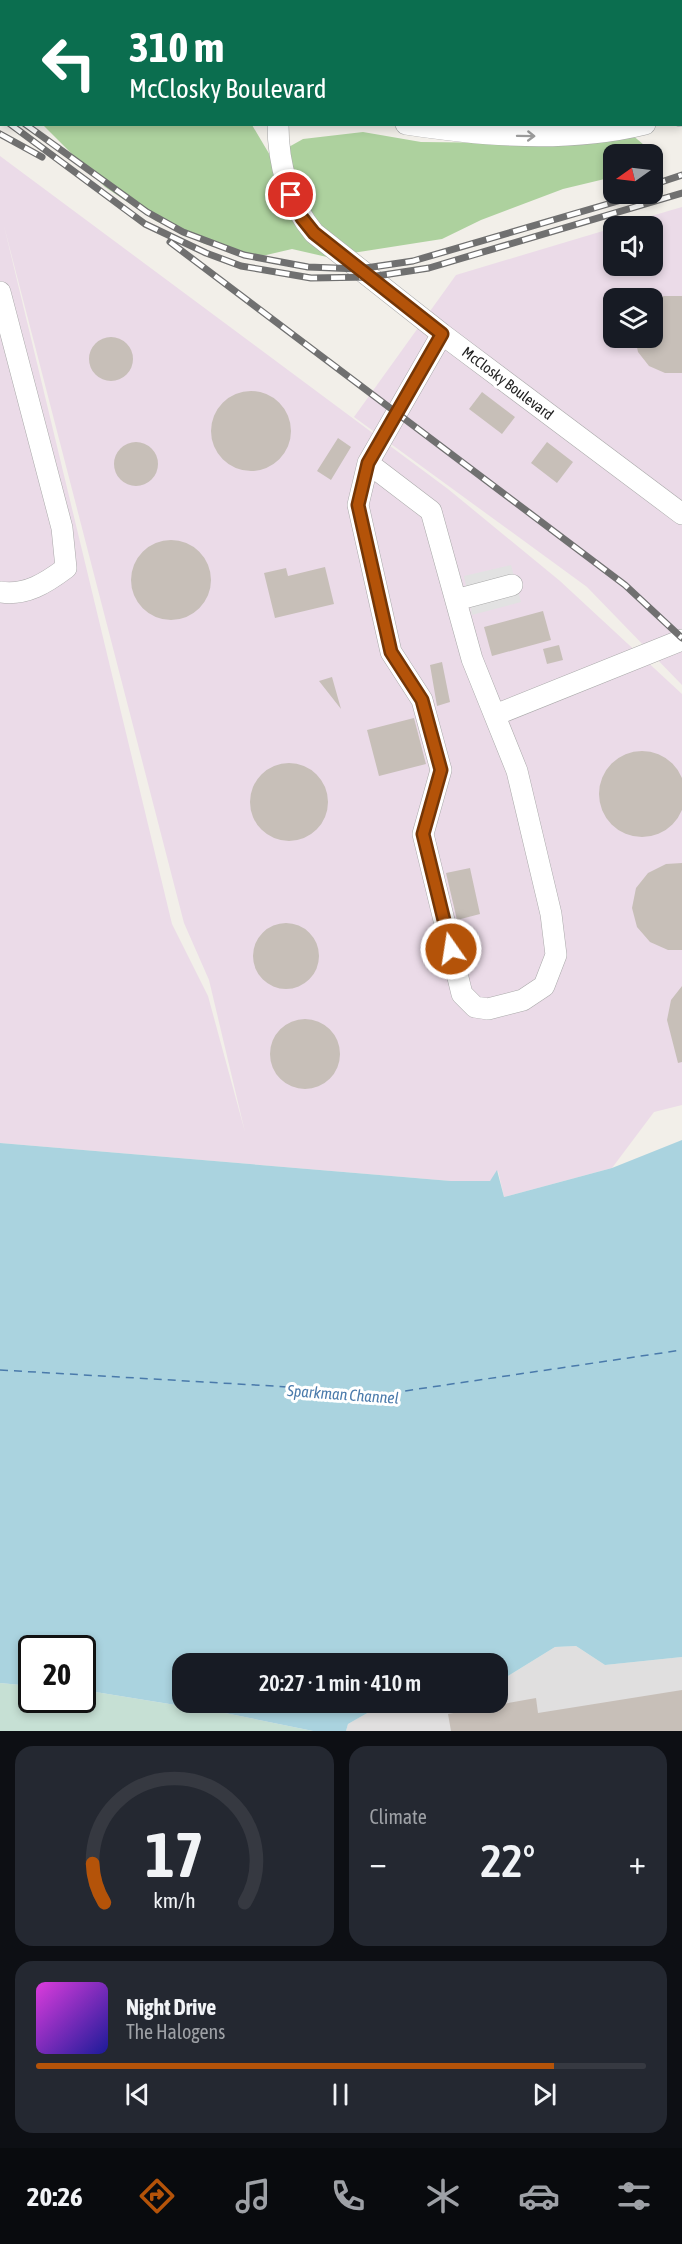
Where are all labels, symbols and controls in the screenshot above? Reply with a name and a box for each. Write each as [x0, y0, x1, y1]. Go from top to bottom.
text: 310 m [129, 23, 224, 71]
icon: left [30, 24, 108, 102]
text: McClosky Boulevard [129, 73, 327, 104]
one-way arrow [516, 130, 536, 141]
north arrow [603, 144, 663, 204]
map controls [603, 144, 663, 348]
pin [265, 169, 316, 220]
icon: arrive [274, 178, 307, 211]
button: sound [603, 216, 663, 276]
button: layers [603, 288, 663, 348]
street label: McClosky Boulevard [459, 343, 557, 423]
position arrow [419, 917, 483, 981]
water label: Sparkman Channel [286, 1381, 399, 1408]
speed limit sign: 20 [18, 1635, 96, 1713]
text: 20:27 · 1 min · 410 m [259, 1670, 421, 1696]
text: Climate [370, 1805, 427, 1828]
text: 17 [145, 1819, 204, 1890]
text: 22° [480, 1835, 535, 1887]
text: − [370, 1843, 387, 1881]
text: + [629, 1843, 646, 1881]
text: km/h [153, 1888, 196, 1913]
text: Night Drive [126, 1994, 216, 2020]
text: The Halogens [126, 2020, 225, 2043]
icon: previous [121, 2078, 154, 2111]
icon: pause [324, 2078, 357, 2111]
icon: next [528, 2078, 561, 2111]
icon: directions [136, 2175, 178, 2217]
icon: music [232, 2175, 274, 2217]
icon: phone [327, 2175, 369, 2217]
icon: climate [422, 2175, 464, 2217]
icon: car [518, 2175, 560, 2217]
icon: filters [613, 2175, 655, 2217]
text: 20:26 [27, 2181, 83, 2212]

